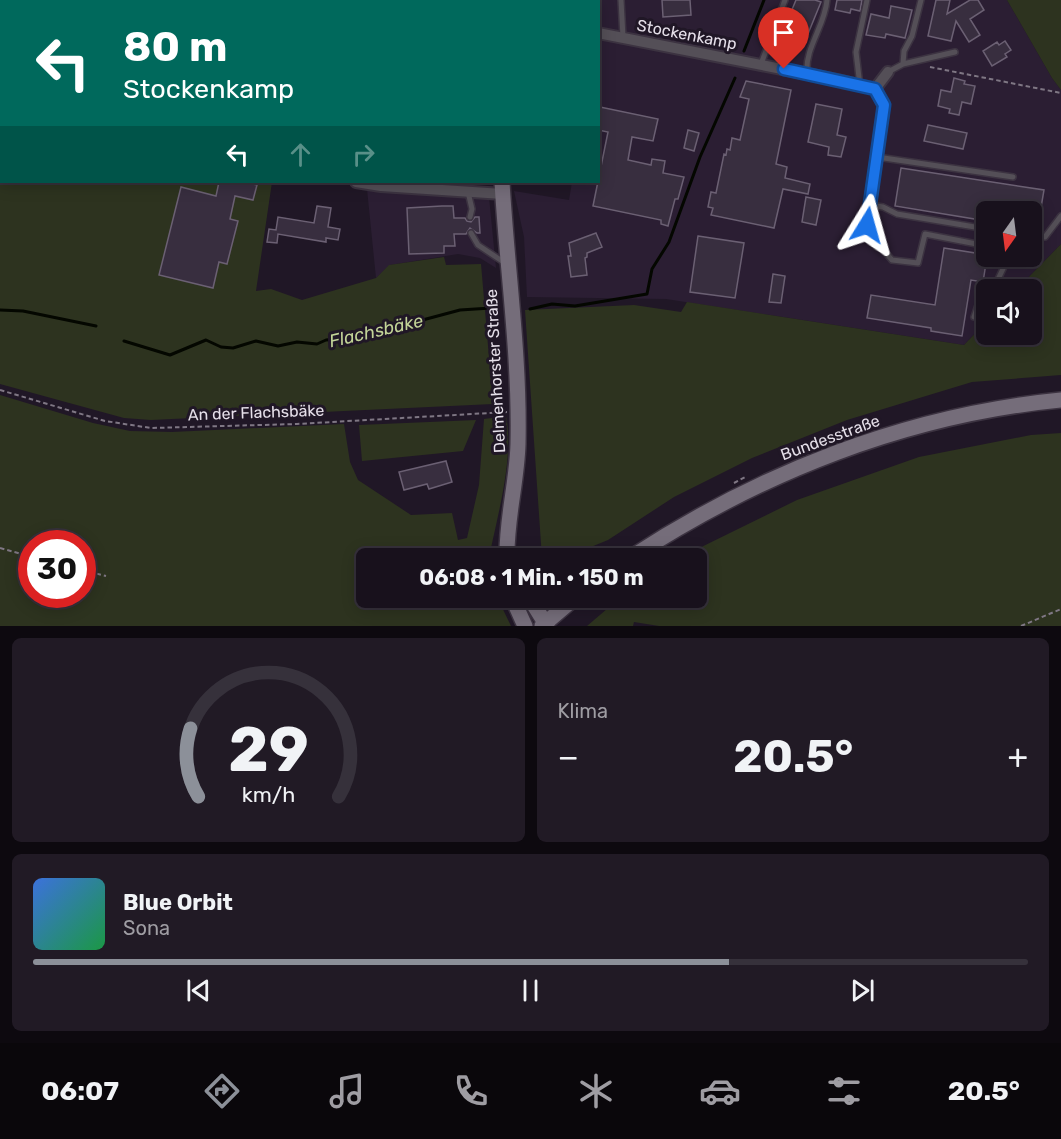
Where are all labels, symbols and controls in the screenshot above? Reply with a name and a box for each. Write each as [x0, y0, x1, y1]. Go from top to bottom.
pin [758, 7, 809, 69]
street label: Stockenkamp [635, 15, 739, 53]
icon: arrive [767, 16, 800, 49]
text: 80 m [123, 22, 227, 72]
icon: left [24, 24, 102, 102]
text: Stockenkamp [123, 73, 294, 105]
icon: left [221, 138, 254, 171]
icon: ahead [284, 138, 317, 171]
icon: right [347, 138, 380, 171]
position arrow [835, 193, 899, 257]
north arrow [976, 201, 1042, 267]
map controls [976, 201, 1042, 345]
button: sound [976, 279, 1042, 345]
street label: Delmenhorster Straße [482, 288, 509, 453]
water label: Flachsbäke [327, 310, 425, 352]
street label: An der Flachsbäke [188, 401, 325, 424]
street label: Bundesstraße [778, 411, 882, 464]
speed limit sign: 30 [18, 530, 96, 608]
text: 06:08 · 1 Min. · 150 m [419, 564, 644, 591]
text: Klima [558, 699, 608, 723]
text: 29 [228, 713, 309, 787]
text: 20.5° [733, 730, 853, 783]
text: − [558, 737, 579, 776]
text: + [1007, 737, 1028, 776]
text: km/h [241, 782, 295, 807]
text: Blue Orbit [123, 889, 233, 916]
text: Sona [123, 916, 170, 940]
icon: previous [182, 974, 215, 1007]
icon: pause [514, 974, 547, 1007]
icon: next [846, 974, 879, 1007]
icon: directions [201, 1070, 243, 1112]
icon: music [326, 1070, 368, 1112]
icon: phone [450, 1070, 492, 1112]
icon: climate [575, 1070, 617, 1112]
icon: car [699, 1070, 741, 1112]
icon: filters [823, 1070, 865, 1112]
text: 06:07 [41, 1075, 119, 1107]
text: 20.5° [948, 1075, 1020, 1107]

